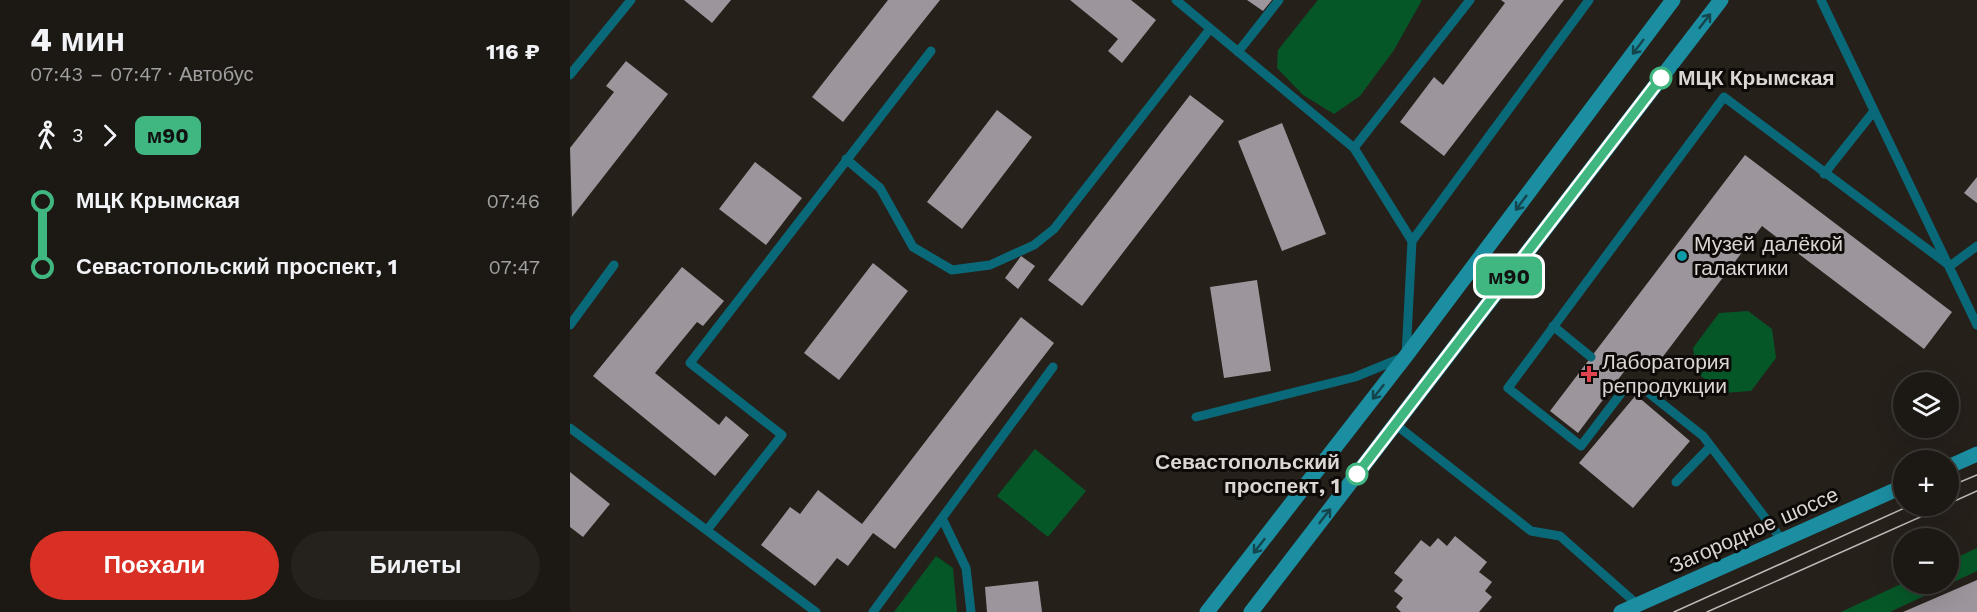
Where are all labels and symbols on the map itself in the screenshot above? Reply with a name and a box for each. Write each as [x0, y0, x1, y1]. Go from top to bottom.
one-way arrow [1699, 13, 1712, 29]
one-way arrow [1632, 38, 1644, 54]
place label: МЦК Крымская [1678, 65, 1835, 90]
marker: МЦК Крымская [1650, 67, 1672, 89]
one-way arrow [1515, 194, 1527, 210]
place label: Музей далёкой галактики [1694, 231, 1843, 280]
marker: Музей далёкой галактики [1675, 249, 1689, 263]
line badge: м90 [1474, 256, 1544, 296]
place label: Лаборатория репродукции [1602, 349, 1730, 398]
marker: Лаборатория репродукции [1580, 365, 1598, 383]
one-way arrow [1372, 384, 1385, 400]
place label: Севастопольский проспект, 1 [1155, 449, 1340, 498]
marker: Севастопольский проспект, 1 [1346, 463, 1368, 485]
street label: Загородное шоссе [1666, 481, 1842, 578]
one-way arrow [1318, 508, 1331, 524]
one-way arrow [1252, 538, 1265, 554]

